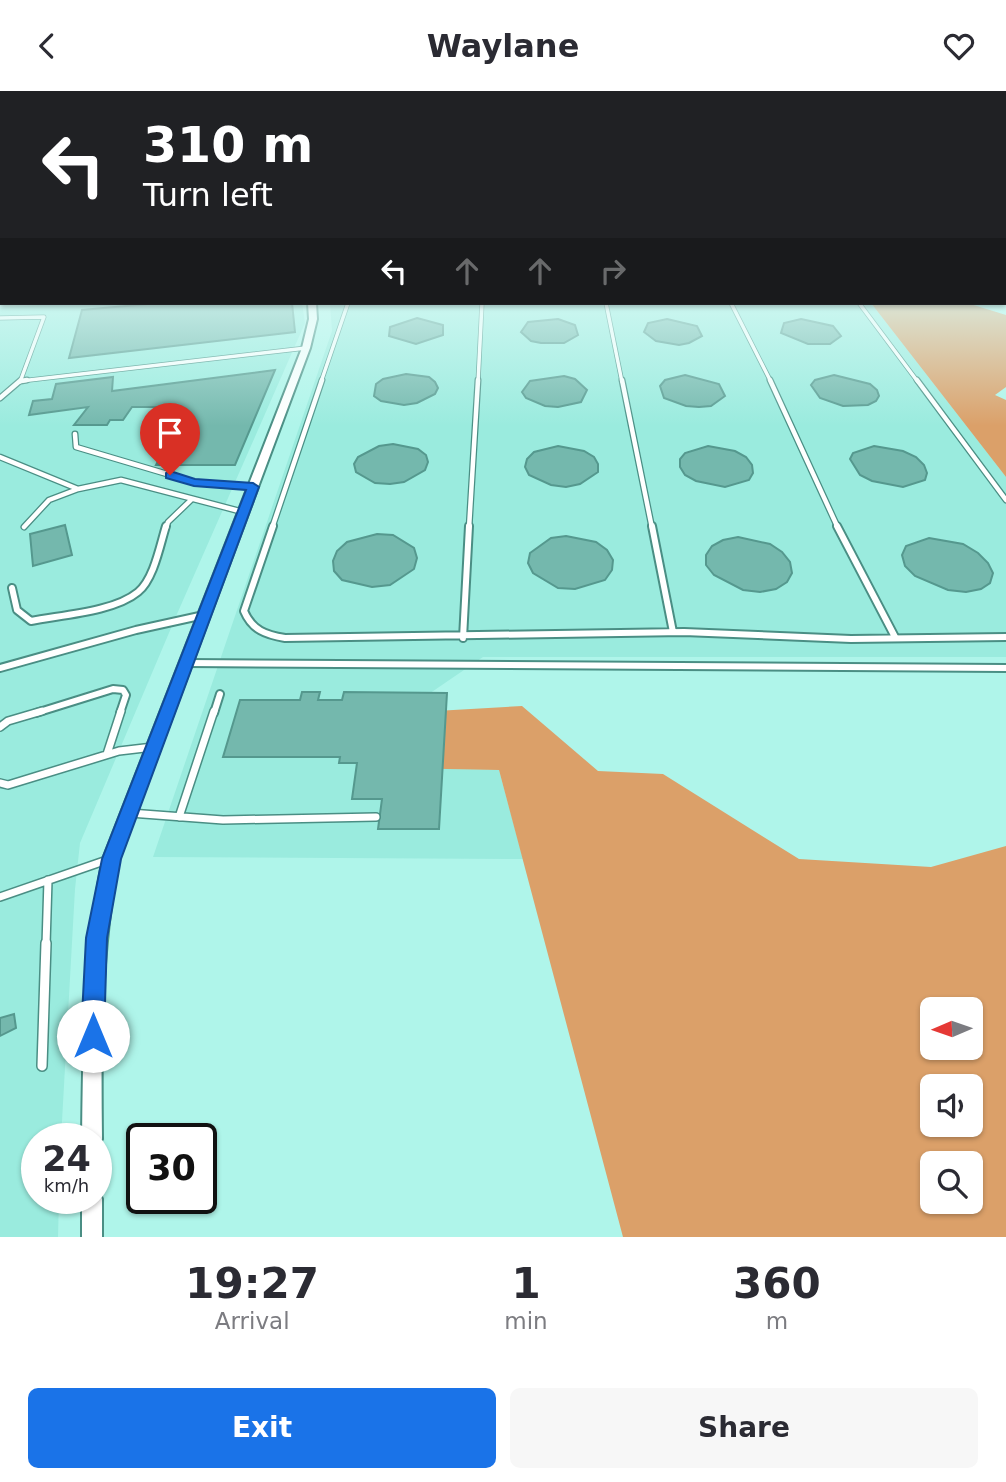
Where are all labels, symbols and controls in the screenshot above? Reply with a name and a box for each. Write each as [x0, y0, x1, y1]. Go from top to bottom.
icon: back [28, 27, 66, 65]
text: Waylane [427, 27, 579, 65]
icon: heart [940, 27, 978, 65]
text: 310 m [143, 117, 313, 174]
icon: left [28, 119, 119, 210]
text: Turn left [143, 176, 273, 214]
icon: left [375, 252, 413, 290]
icon: ahead [448, 252, 486, 290]
icon: ahead [521, 252, 559, 290]
icon: right [594, 252, 632, 290]
pin [140, 403, 200, 475]
icon: arrive [151, 414, 189, 452]
north arrow [920, 997, 984, 1061]
map controls [920, 997, 983, 1214]
position arrow [56, 999, 130, 1073]
button: sound [920, 1074, 983, 1137]
speed limit sign: 30 [126, 1123, 217, 1214]
text: 24 [42, 1139, 91, 1179]
button: search [920, 1151, 983, 1214]
text: km/h [44, 1175, 89, 1196]
text: 19:27 [185, 1259, 319, 1308]
text: 1 [511, 1259, 541, 1308]
text: 360 [733, 1259, 821, 1308]
text: Arrival [215, 1308, 290, 1334]
text: min [504, 1308, 548, 1334]
text: m [766, 1308, 788, 1334]
button: Exit [28, 1388, 496, 1468]
button: Share [510, 1388, 978, 1468]

